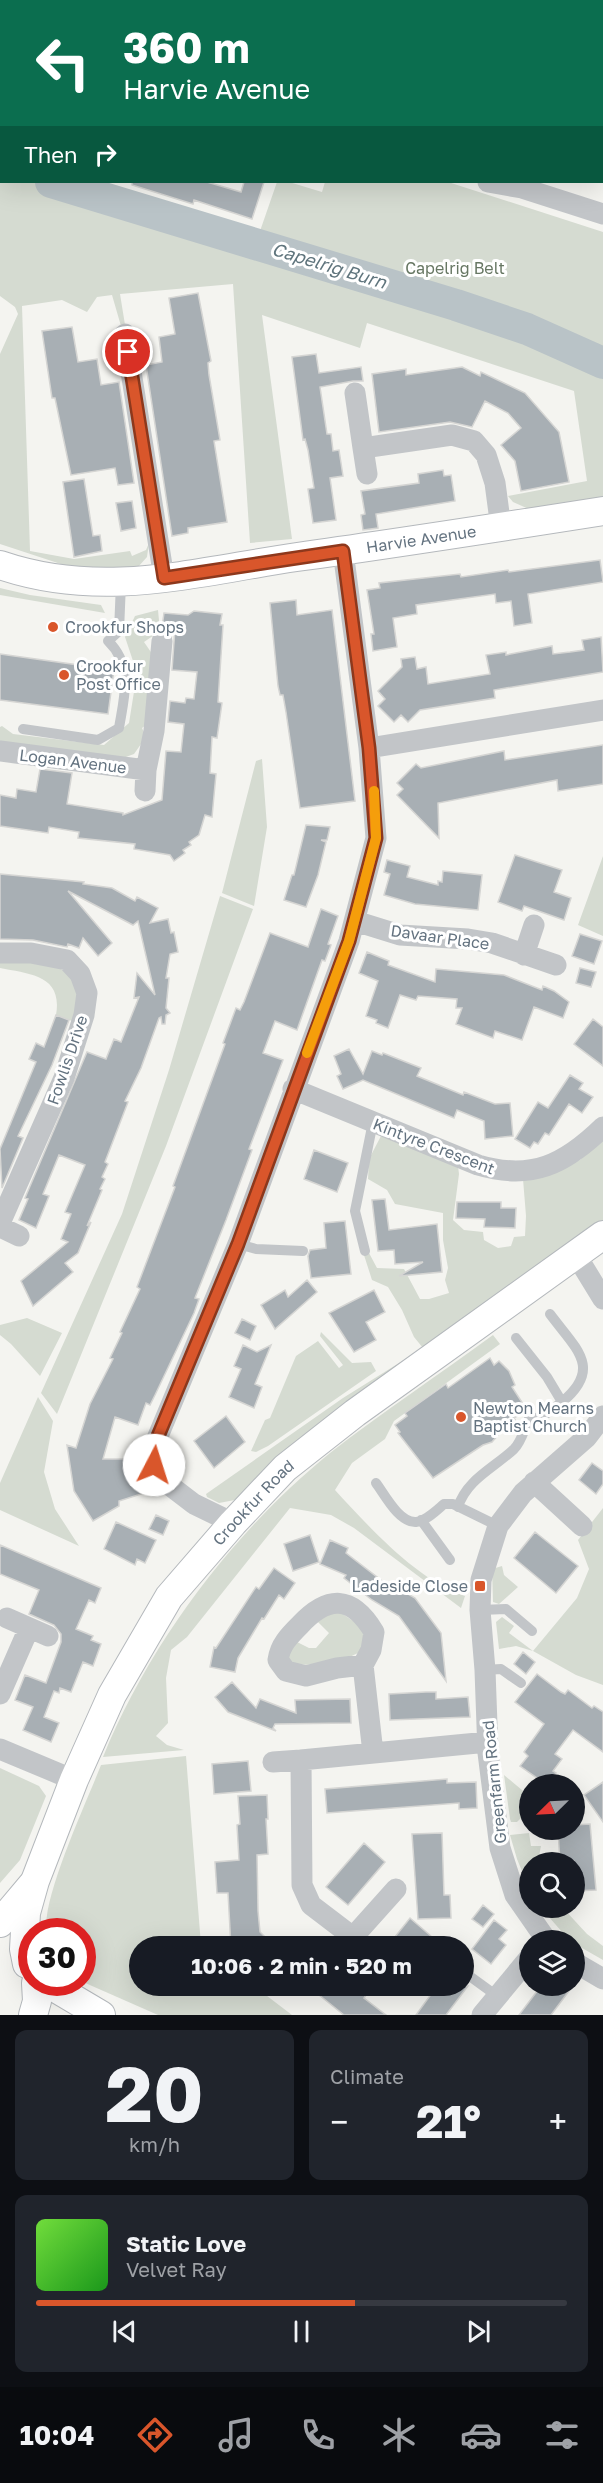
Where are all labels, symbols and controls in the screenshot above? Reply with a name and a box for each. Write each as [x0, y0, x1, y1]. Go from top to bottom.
text: 360 m [123, 22, 250, 72]
icon: left [24, 24, 102, 102]
text: Harvie Avenue [123, 73, 310, 105]
icon: right [89, 138, 122, 171]
text: Then [24, 141, 77, 168]
water label: Capelrig Burn [270, 237, 390, 293]
park label: Capelrig Belt [405, 258, 505, 278]
pin [102, 326, 153, 377]
icon: arrive [111, 335, 144, 368]
street label: Harvie Avenue [365, 521, 477, 557]
place label: Crookfur Shops [65, 617, 184, 637]
marker: Crookfur Shops [46, 620, 60, 634]
place label: Crookfur Post Office [76, 656, 161, 694]
marker: Crookfur Post Office [57, 668, 71, 682]
street label: Logan Avenue [18, 745, 128, 777]
street label: Davaar Place [389, 920, 491, 954]
street label: Fowlis Drive [42, 1013, 92, 1107]
street label: Kintyre Crescent [370, 1114, 498, 1178]
place label: Newton Mearns Baptist Church [473, 1398, 594, 1436]
marker: Newton Mearns Baptist Church [454, 1410, 468, 1424]
position arrow [122, 1433, 186, 1497]
street label: Crookfur Road [208, 1455, 298, 1549]
place label: Ladeside Close [351, 1576, 468, 1596]
marker: Ladeside Close [473, 1579, 487, 1593]
street label: Greenfarm Road [478, 1719, 510, 1845]
north arrow [519, 1774, 585, 1840]
map controls [519, 1774, 585, 1996]
button: search [519, 1852, 585, 1918]
speed limit sign: 30 [18, 1918, 96, 1996]
button: layers [519, 1930, 585, 1996]
text: 10:06 · 2 min · 520 m [191, 1952, 412, 1979]
text: 20 [105, 2046, 204, 2139]
text: Climate [330, 2064, 404, 2088]
text: 21° [416, 2094, 481, 2148]
text: − [330, 2102, 348, 2141]
text: + [549, 2102, 567, 2141]
text: km/h [129, 2132, 180, 2156]
text: Static Love [126, 2230, 246, 2257]
text: Velvet Ray [126, 2257, 227, 2281]
icon: previous [108, 2315, 141, 2348]
icon: pause [285, 2315, 318, 2348]
icon: next [462, 2315, 495, 2348]
icon: directions [134, 2414, 176, 2456]
icon: music [215, 2414, 257, 2456]
icon: phone [297, 2414, 339, 2456]
icon: climate [378, 2414, 420, 2456]
icon: car [460, 2414, 502, 2456]
icon: filters [541, 2414, 583, 2456]
text: 10:04 [20, 2419, 94, 2451]

